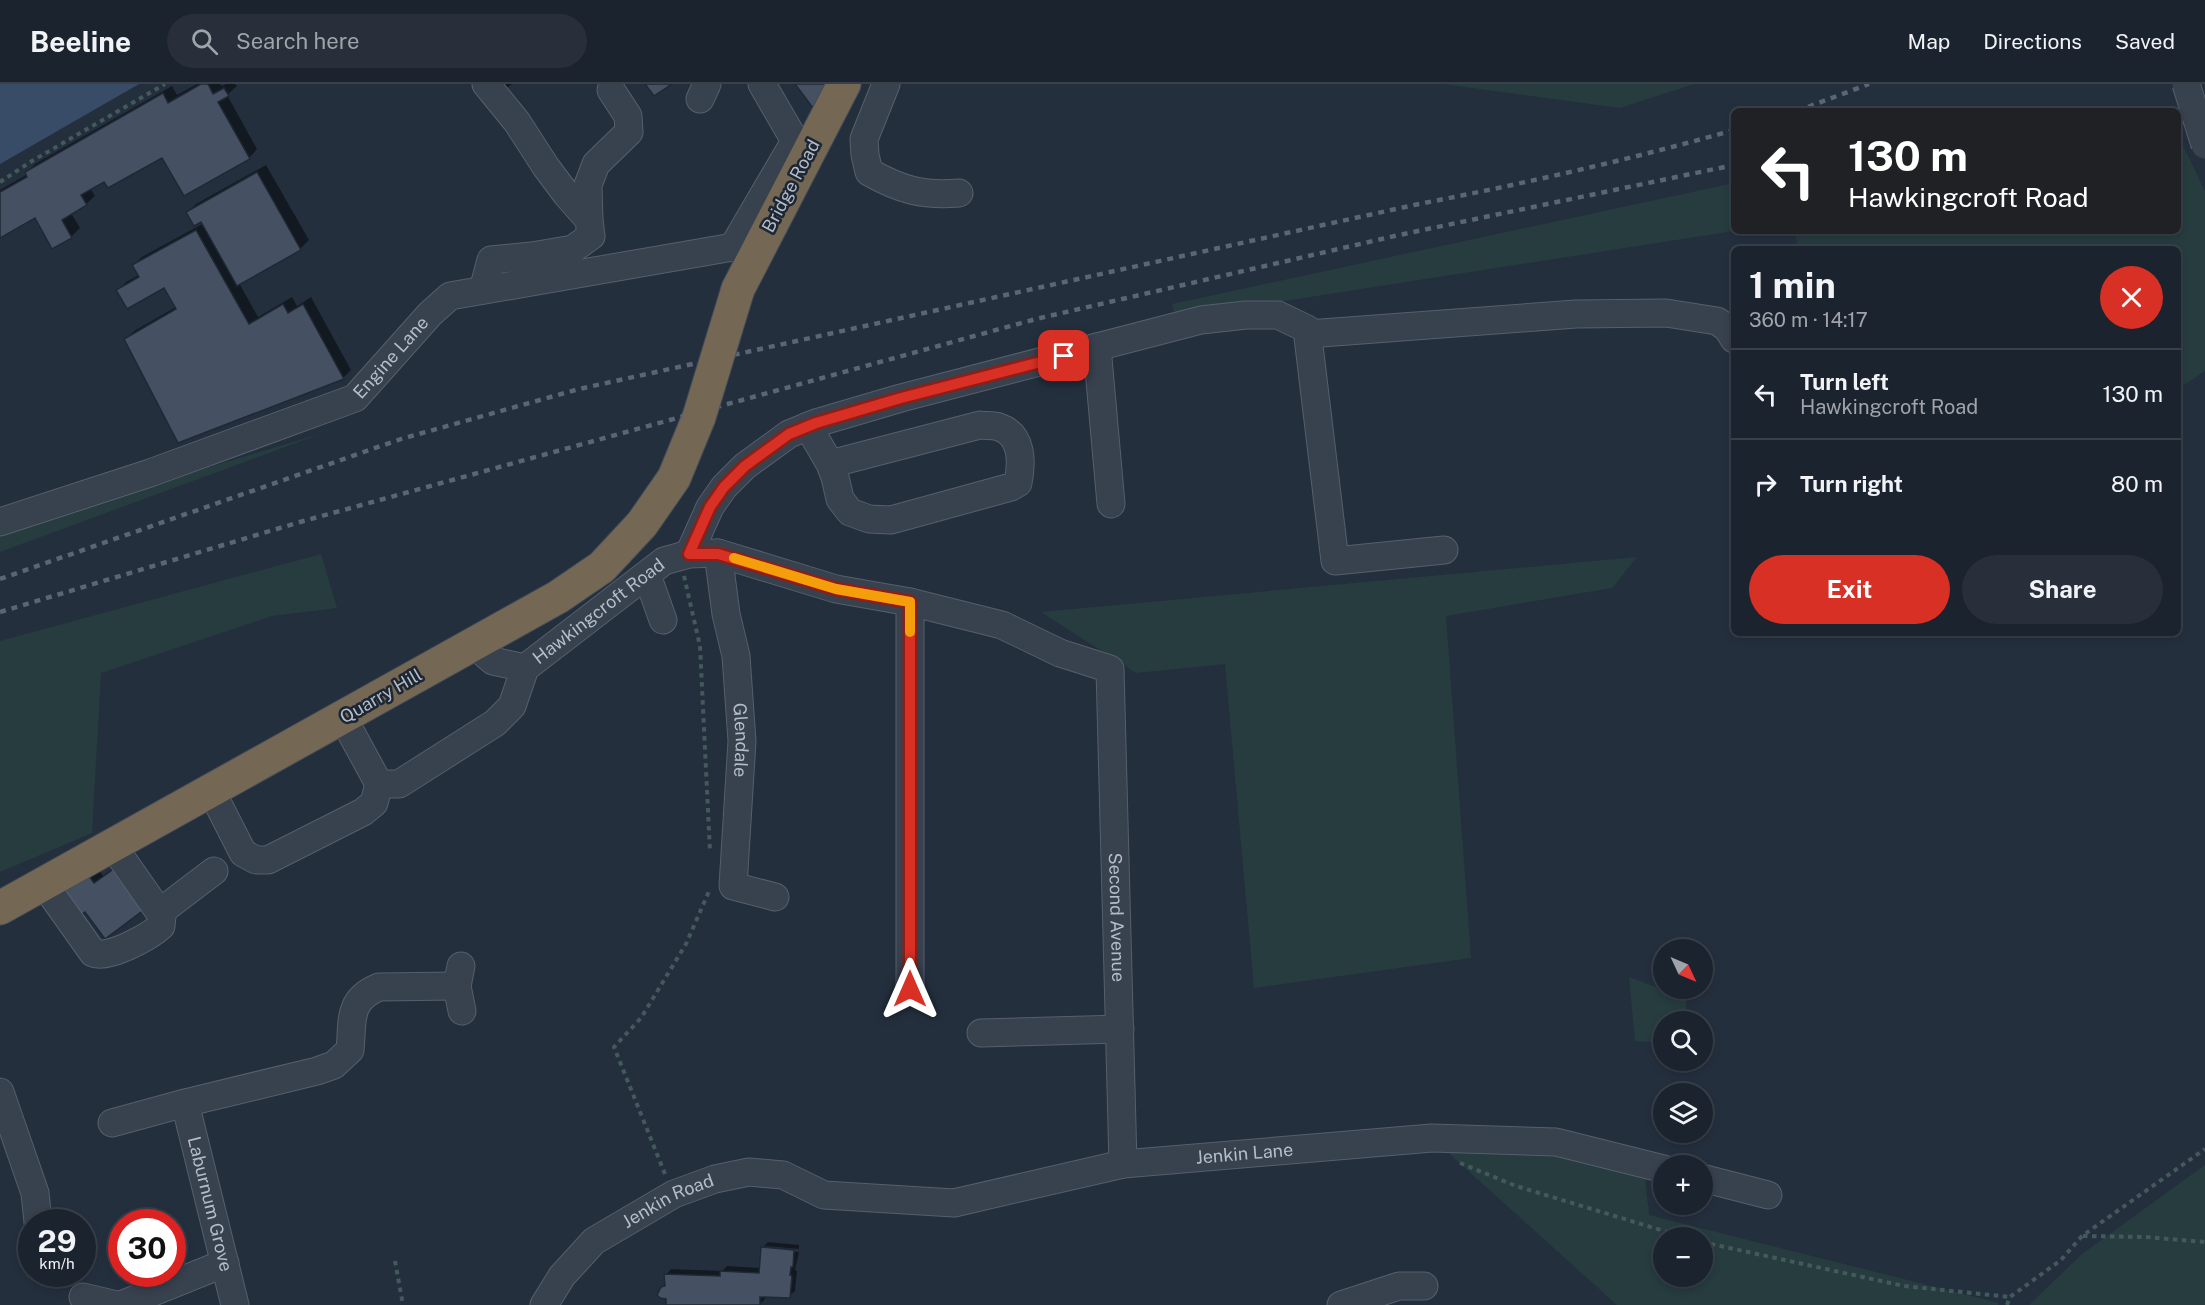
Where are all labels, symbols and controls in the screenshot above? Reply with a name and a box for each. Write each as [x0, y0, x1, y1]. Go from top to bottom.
search box [167, 14, 587, 68]
text: Beeline [30, 25, 131, 58]
icon: search [188, 25, 221, 58]
text: Search here [236, 28, 360, 54]
text: Map [1908, 29, 1950, 54]
text: Directions [1983, 29, 2082, 54]
text: Saved [2115, 29, 2175, 54]
text: 130 m [1848, 131, 1968, 180]
icon: left [1749, 132, 1827, 210]
street label: Bridge Road [757, 136, 824, 236]
text: Hawkingcroft Road [1848, 181, 2089, 213]
text: 1 min [1749, 264, 1836, 306]
button: close [2100, 266, 2163, 329]
text: 360 m · 14:17 [1749, 308, 1868, 332]
street label: Engine Lane [349, 312, 433, 403]
pin [1038, 330, 1089, 381]
icon: arrive [1047, 339, 1080, 372]
text: Turn left [1800, 369, 1889, 395]
icon: left [1749, 378, 1782, 411]
text: 130 m [2102, 381, 2163, 407]
text: Hawkingcroft Road [1800, 395, 1978, 419]
icon: right [1749, 468, 1782, 501]
text: Turn right [1800, 471, 1903, 497]
text: 80 m [2111, 471, 2163, 497]
street label: Hawkingcroft Road [528, 554, 668, 668]
button: Exit [1749, 555, 1950, 624]
button: Share [1962, 555, 2163, 624]
street label: Quarry Hill [336, 664, 425, 727]
street label: Glendale [729, 702, 753, 778]
street label: Second Avenue [1105, 852, 1129, 982]
north arrow [1653, 939, 1713, 999]
map controls [1653, 939, 1713, 1287]
position arrow [878, 957, 942, 1021]
button: search [1653, 1011, 1713, 1071]
button: layers [1653, 1083, 1713, 1143]
street label: Laburnum Grove [184, 1134, 237, 1274]
street label: Jenkin Lane [1195, 1139, 1294, 1168]
button: + [1653, 1155, 1713, 1215]
street label: Jenkin Road [618, 1169, 716, 1232]
speed limit sign: 30 [108, 1209, 186, 1287]
text: 29 [38, 1223, 76, 1259]
button: − [1653, 1227, 1713, 1287]
text: km/h [39, 1255, 75, 1272]

